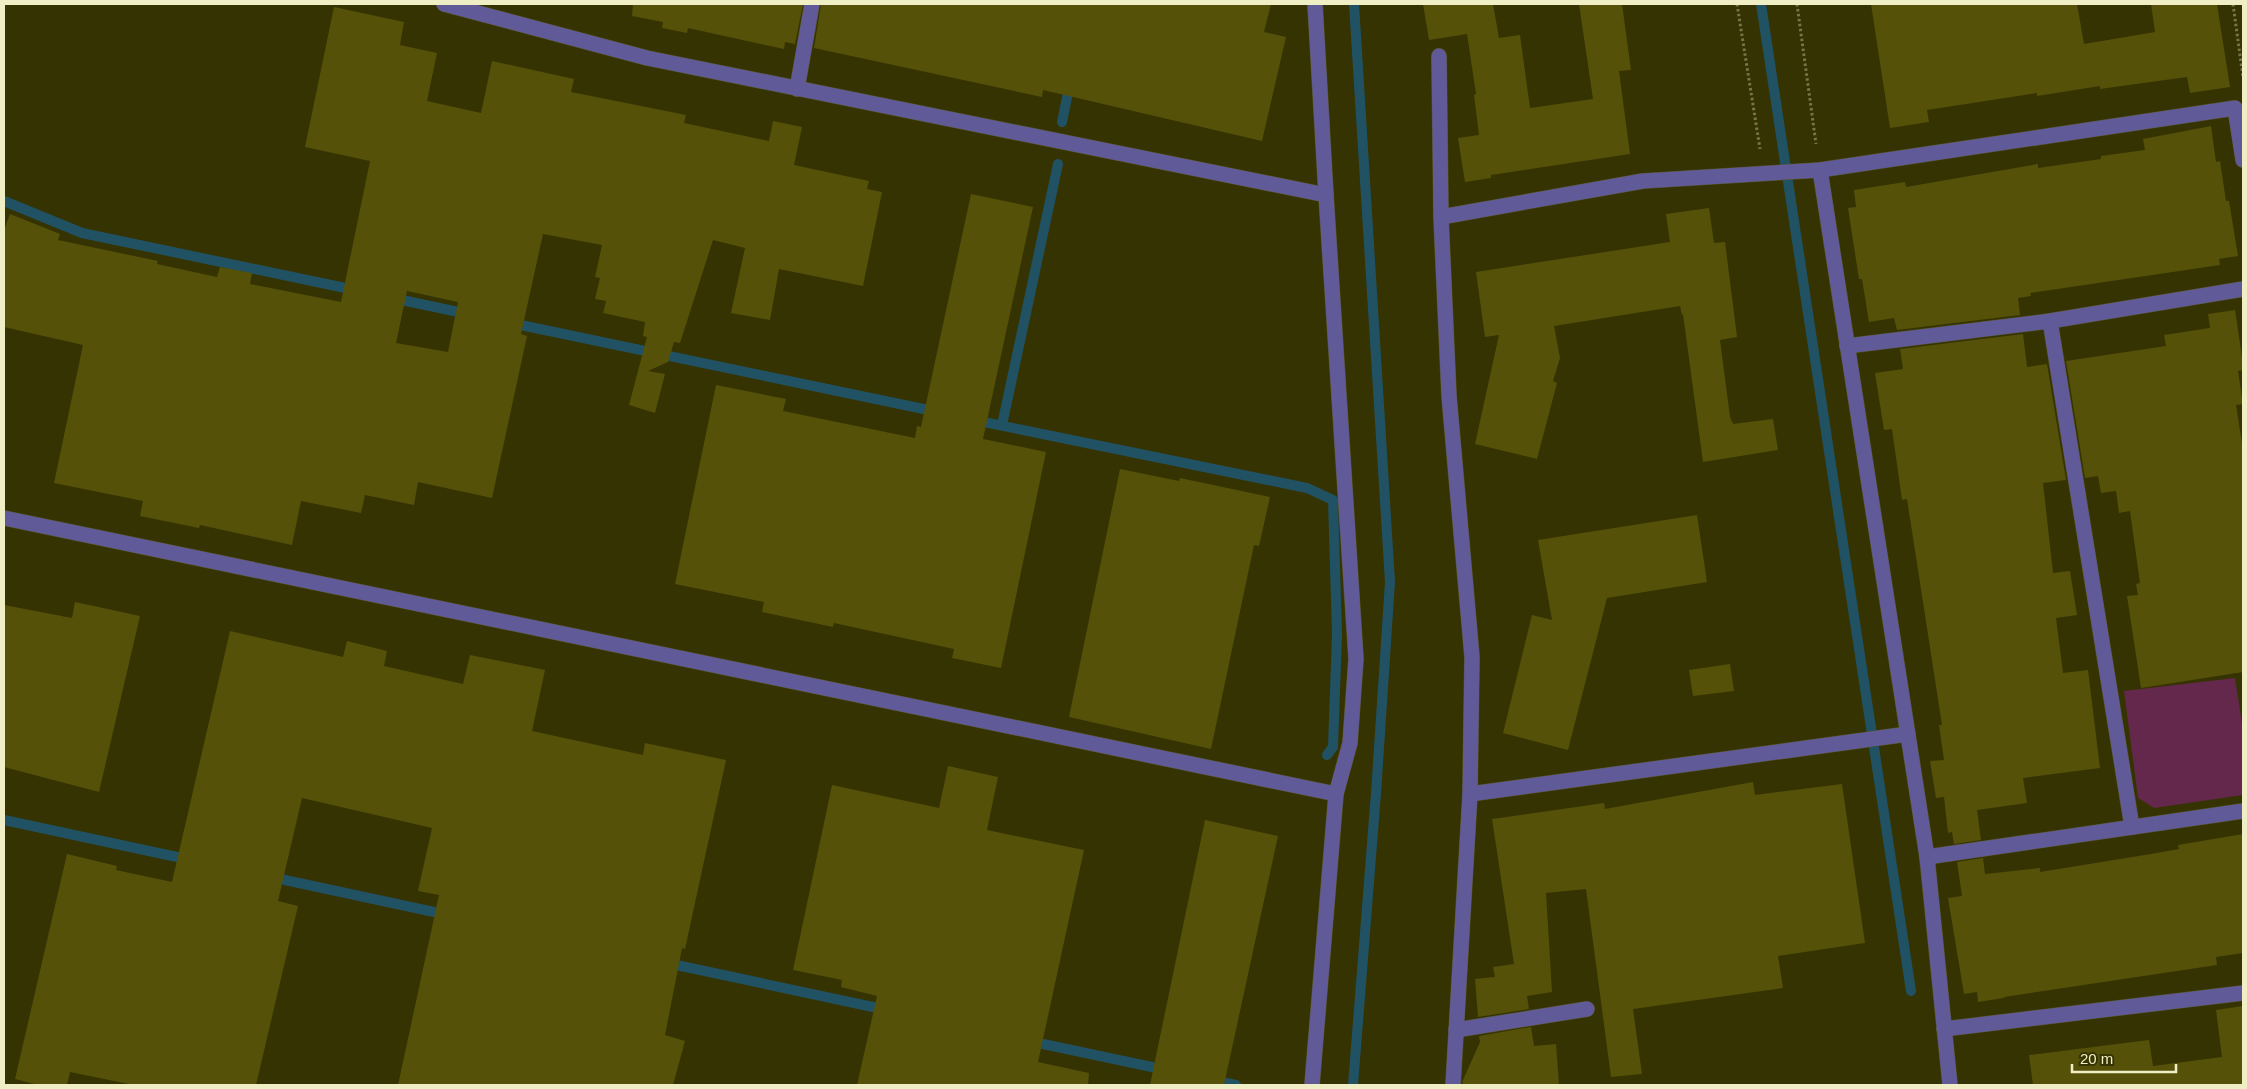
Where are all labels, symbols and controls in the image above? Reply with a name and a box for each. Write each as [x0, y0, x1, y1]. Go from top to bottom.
scale bar [2072, 1042, 2176, 1074]
text: 20 m [2080, 1050, 2113, 1067]

